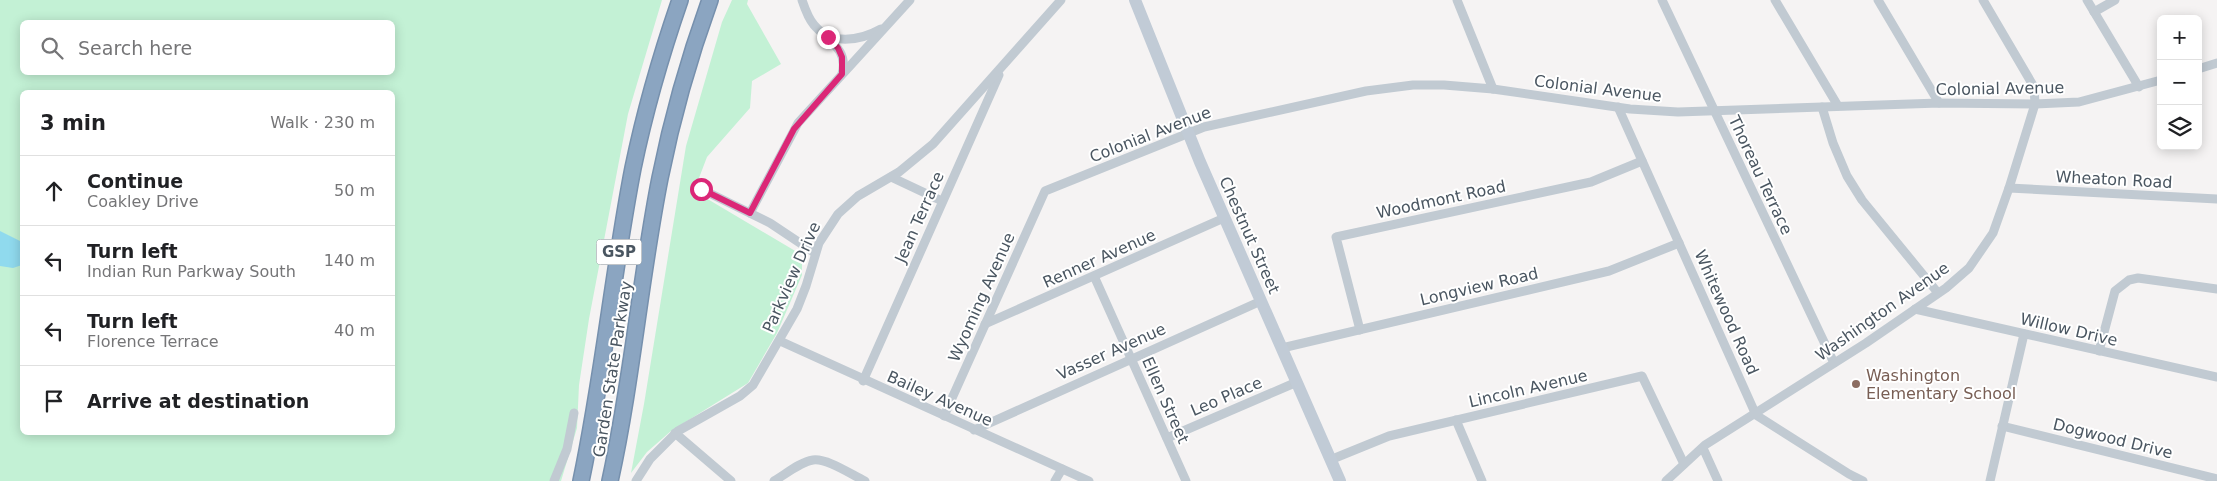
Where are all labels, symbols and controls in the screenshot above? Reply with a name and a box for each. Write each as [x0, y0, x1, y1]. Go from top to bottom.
map controls [2157, 15, 2202, 150]
button: + [2157, 15, 2202, 60]
search box [20, 20, 395, 75]
route end [817, 26, 840, 49]
icon: search [38, 34, 66, 62]
text: Search here [78, 37, 192, 59]
button: − [2157, 60, 2202, 105]
street label: Colonial Avenue [1533, 71, 1663, 106]
street label: Colonial Avenue [1936, 78, 2064, 99]
street label: Colonial Avenue [1087, 103, 1214, 166]
button: layers [2157, 105, 2202, 150]
text: 3 min [40, 111, 106, 135]
street label: Thoreau Terrace [1724, 112, 1796, 238]
text: Walk · 230 m [270, 113, 375, 132]
street label: Wheaton Road [2055, 167, 2173, 192]
street label: Jean Terrace [890, 169, 948, 267]
text: Continue [87, 170, 183, 192]
street label: Chestnut Street [1215, 174, 1284, 297]
icon: ahead [40, 177, 68, 205]
street label: Woodmont Road [1375, 177, 1507, 222]
route start [690, 178, 713, 201]
text: 50 m [334, 181, 375, 200]
text: Coakley Drive [87, 192, 199, 211]
street label: Parkview Drive [759, 219, 824, 336]
street label: Renner Avenue [1040, 225, 1159, 292]
street label: Wyoming Avenue [944, 230, 1019, 365]
text: Turn left [87, 240, 178, 262]
road number: GSP [596, 240, 642, 264]
icon: left [40, 247, 68, 275]
street label: Whitewood Road [1690, 247, 1763, 378]
text: 140 m [324, 251, 375, 270]
street label: Washington Avenue [1812, 258, 1953, 365]
text: Indian Run Parkway South [87, 262, 296, 281]
street label: Longview Road [1418, 264, 1540, 309]
street label: Garden State Parkway [589, 280, 636, 459]
street label: Willow Drive [2018, 309, 2119, 350]
text: Turn left [87, 310, 178, 332]
icon: left [40, 317, 68, 345]
street label: Vasser Avenue [1054, 319, 1169, 384]
text: 40 m [334, 321, 375, 340]
text: Florence Terrace [87, 332, 219, 351]
street label: Ellen Street [1138, 354, 1193, 446]
street label: Lincoln Avenue [1467, 366, 1589, 411]
place label: Washington Elementary School [1866, 366, 2016, 403]
street label: Bailey Avenue [884, 367, 996, 430]
street label: Leo Place [1188, 373, 1265, 420]
marker: Washington Elementary School [1850, 378, 1862, 390]
icon: arrive [40, 387, 68, 415]
text: Arrive at destination [87, 390, 309, 412]
street label: Dogwood Drive [2051, 414, 2175, 463]

